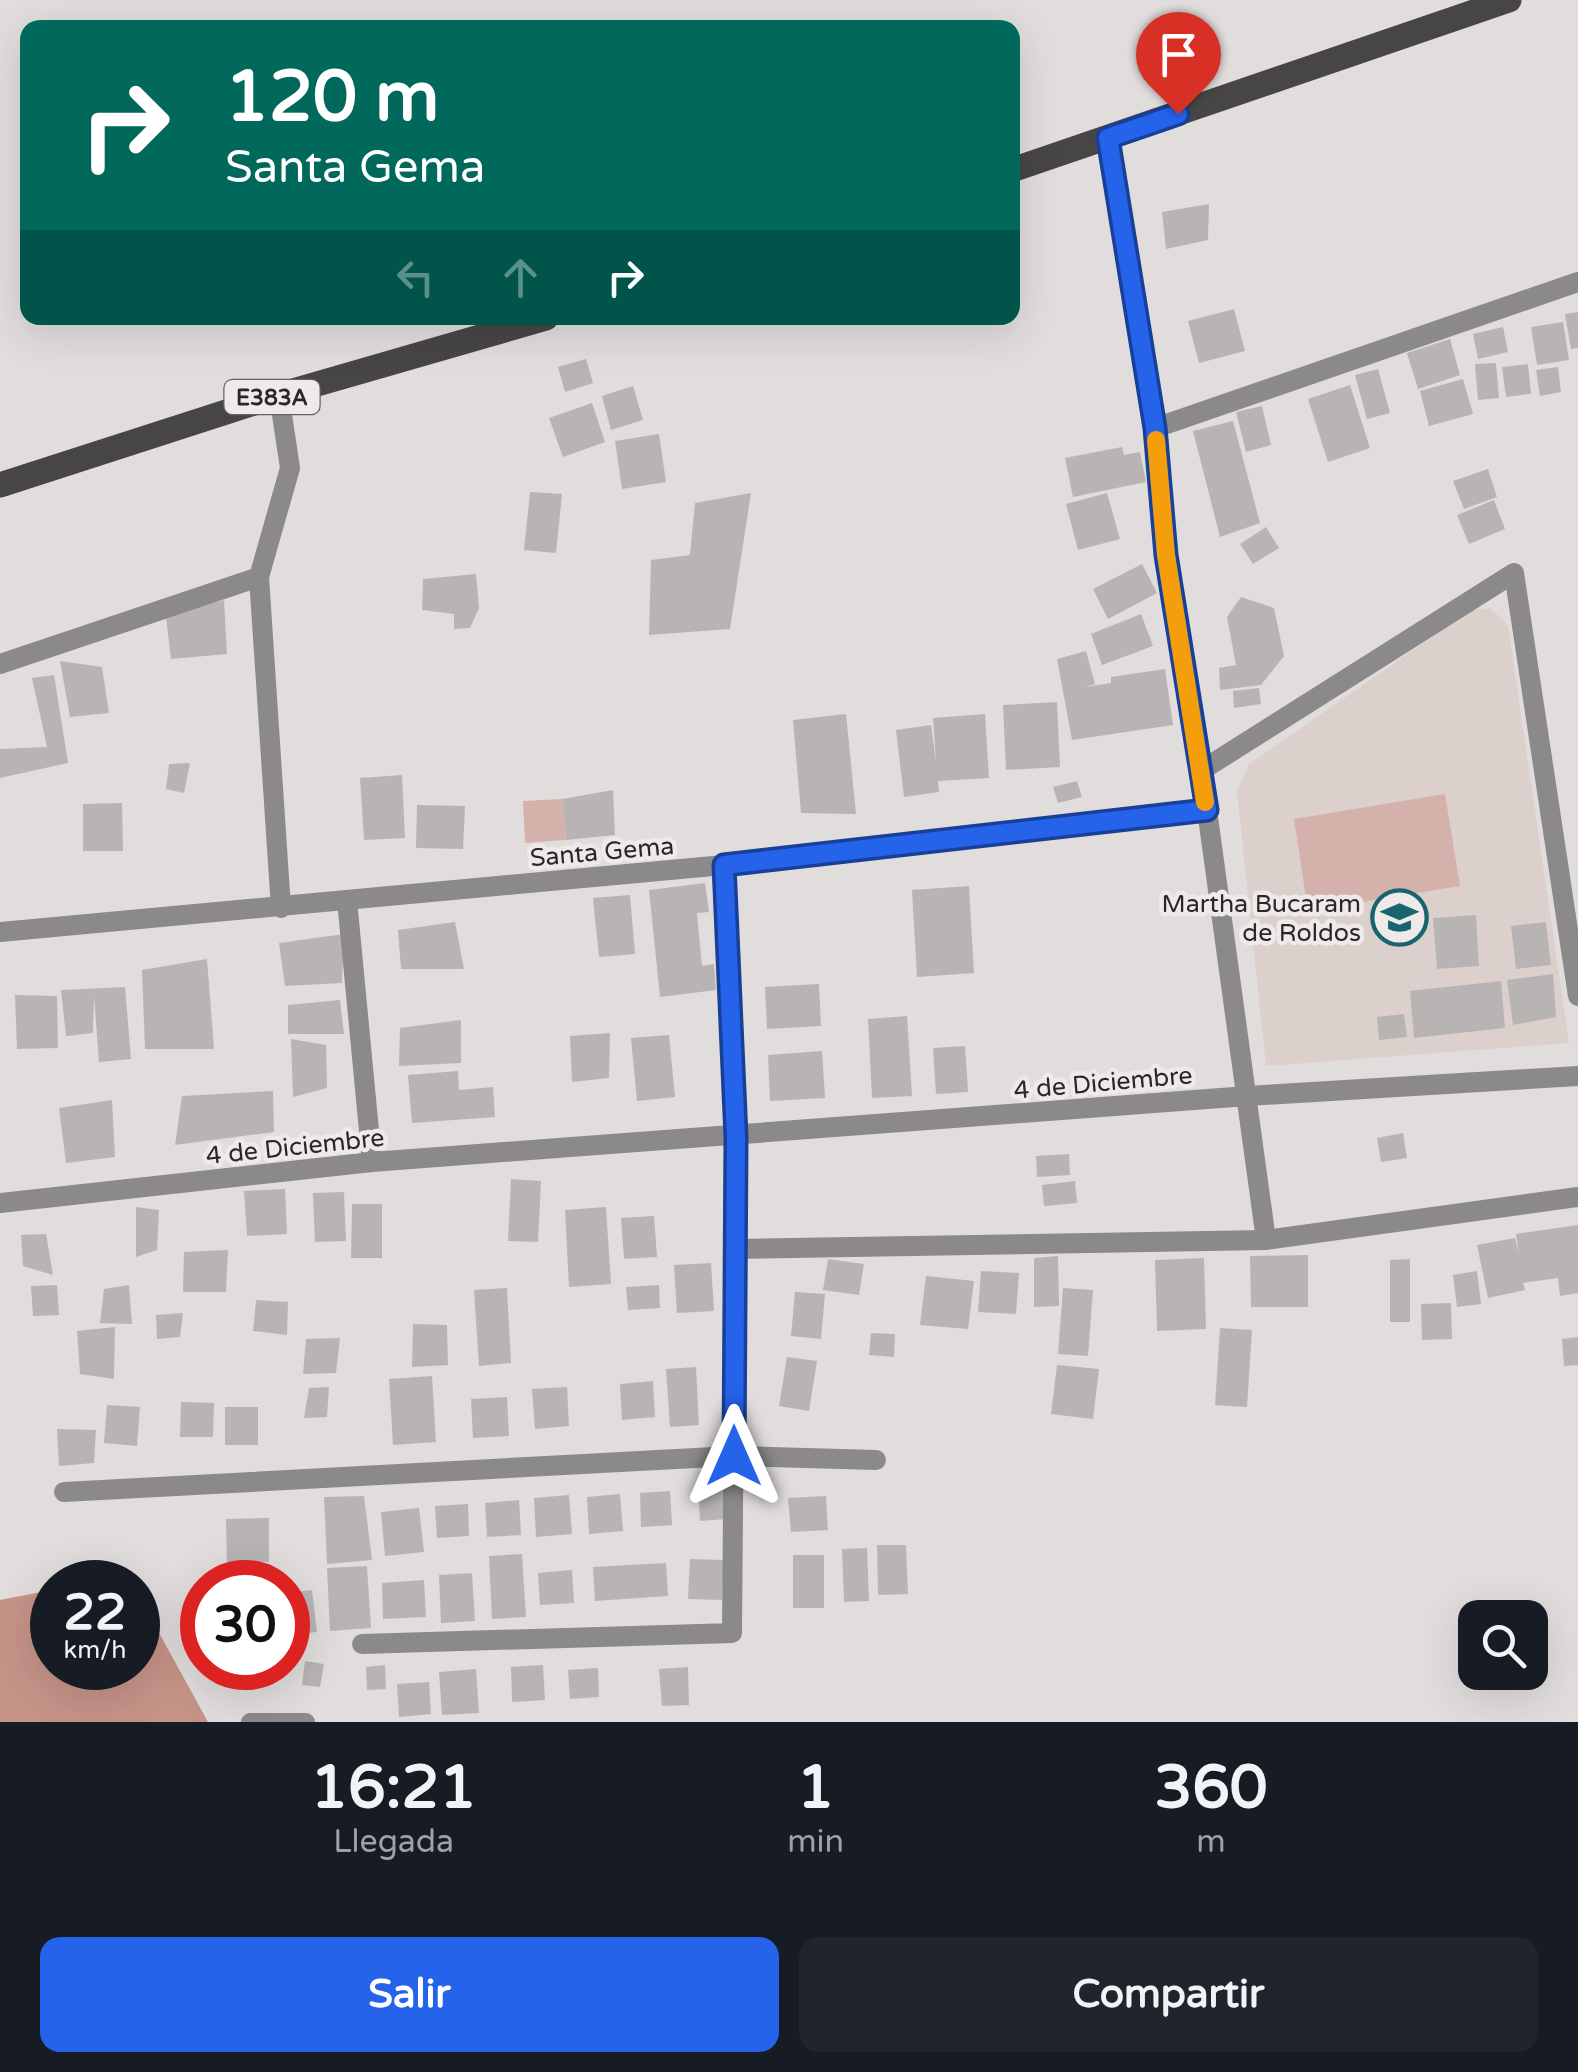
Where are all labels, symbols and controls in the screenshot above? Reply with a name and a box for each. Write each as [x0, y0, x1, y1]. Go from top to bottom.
pin [1136, 12, 1221, 115]
icon: arrive [1151, 27, 1206, 82]
text: 120 m [225, 56, 439, 140]
icon: right [60, 60, 190, 190]
text: Santa Gema [225, 141, 485, 195]
icon: left [388, 250, 443, 305]
icon: ahead [493, 250, 548, 305]
icon: right [598, 250, 653, 305]
road number: E383A [224, 380, 320, 414]
street label: Santa Gema [529, 831, 675, 873]
school or university icon: Martha Bucaram de Roldos [1370, 887, 1430, 947]
place label: Martha Bucaram de Roldos [1162, 889, 1361, 948]
street label: 4 de Diciembre [1013, 1060, 1194, 1106]
street label: 4 de Diciembre [204, 1123, 386, 1171]
position arrow [682, 1404, 786, 1508]
speed limit sign: 30 [180, 1560, 310, 1690]
text: 22 [64, 1583, 126, 1643]
map controls [1458, 1600, 1548, 1690]
button: search [1458, 1600, 1548, 1690]
text: km/h [64, 1635, 126, 1665]
text: 16:21 [310, 1752, 477, 1824]
text: 1 [797, 1752, 834, 1824]
text: 360 [1154, 1752, 1268, 1824]
text: Llegada [333, 1823, 454, 1861]
text: min [787, 1823, 844, 1861]
text: m [1196, 1823, 1226, 1861]
button: Salir [40, 1937, 779, 2052]
button: Compartir [799, 1937, 1538, 2052]

